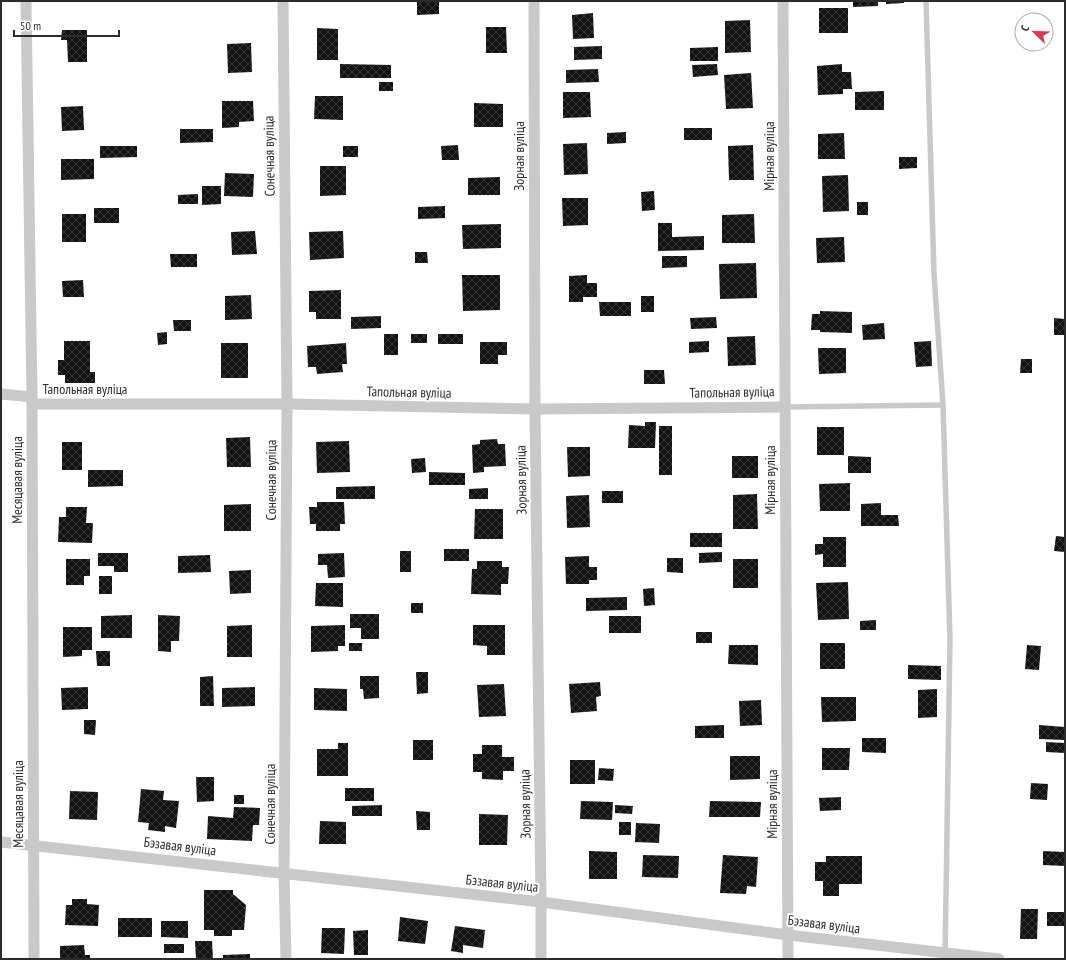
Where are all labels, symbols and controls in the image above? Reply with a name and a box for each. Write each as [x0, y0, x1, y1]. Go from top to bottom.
scale bar [14, 12, 119, 38]
north arrow [1014, 12, 1054, 52]
text: 50 m [20, 18, 41, 33]
text: С [1017, 23, 1032, 33]
street label: Сонечная вуліца [259, 115, 279, 197]
street label: Зорная вуліца [510, 121, 528, 191]
street label: Мірная вуліца [760, 121, 778, 191]
street label: Тапольная вуліца [43, 380, 127, 398]
street label: Тапольная вуліца [366, 382, 452, 402]
street label: Тапольная вуліца [689, 382, 775, 402]
street label: Месяцавая вуліца [8, 436, 26, 524]
street label: Сонечная вуліца [262, 440, 280, 520]
street label: Зорная вуліца [511, 445, 531, 515]
street label: Мірная вуліца [761, 445, 779, 515]
street label: Месяцавая вуліца [9, 760, 27, 848]
street label: Сонечная вуліца [261, 764, 279, 844]
street label: Зорная вуліца [515, 769, 535, 839]
street label: Мірная вуліца [763, 769, 781, 839]
street label: Бэзавая вуліца [143, 833, 217, 859]
street label: Бэзавая вуліца [465, 870, 539, 896]
street label: Бэзавая вуліца [787, 911, 861, 937]

